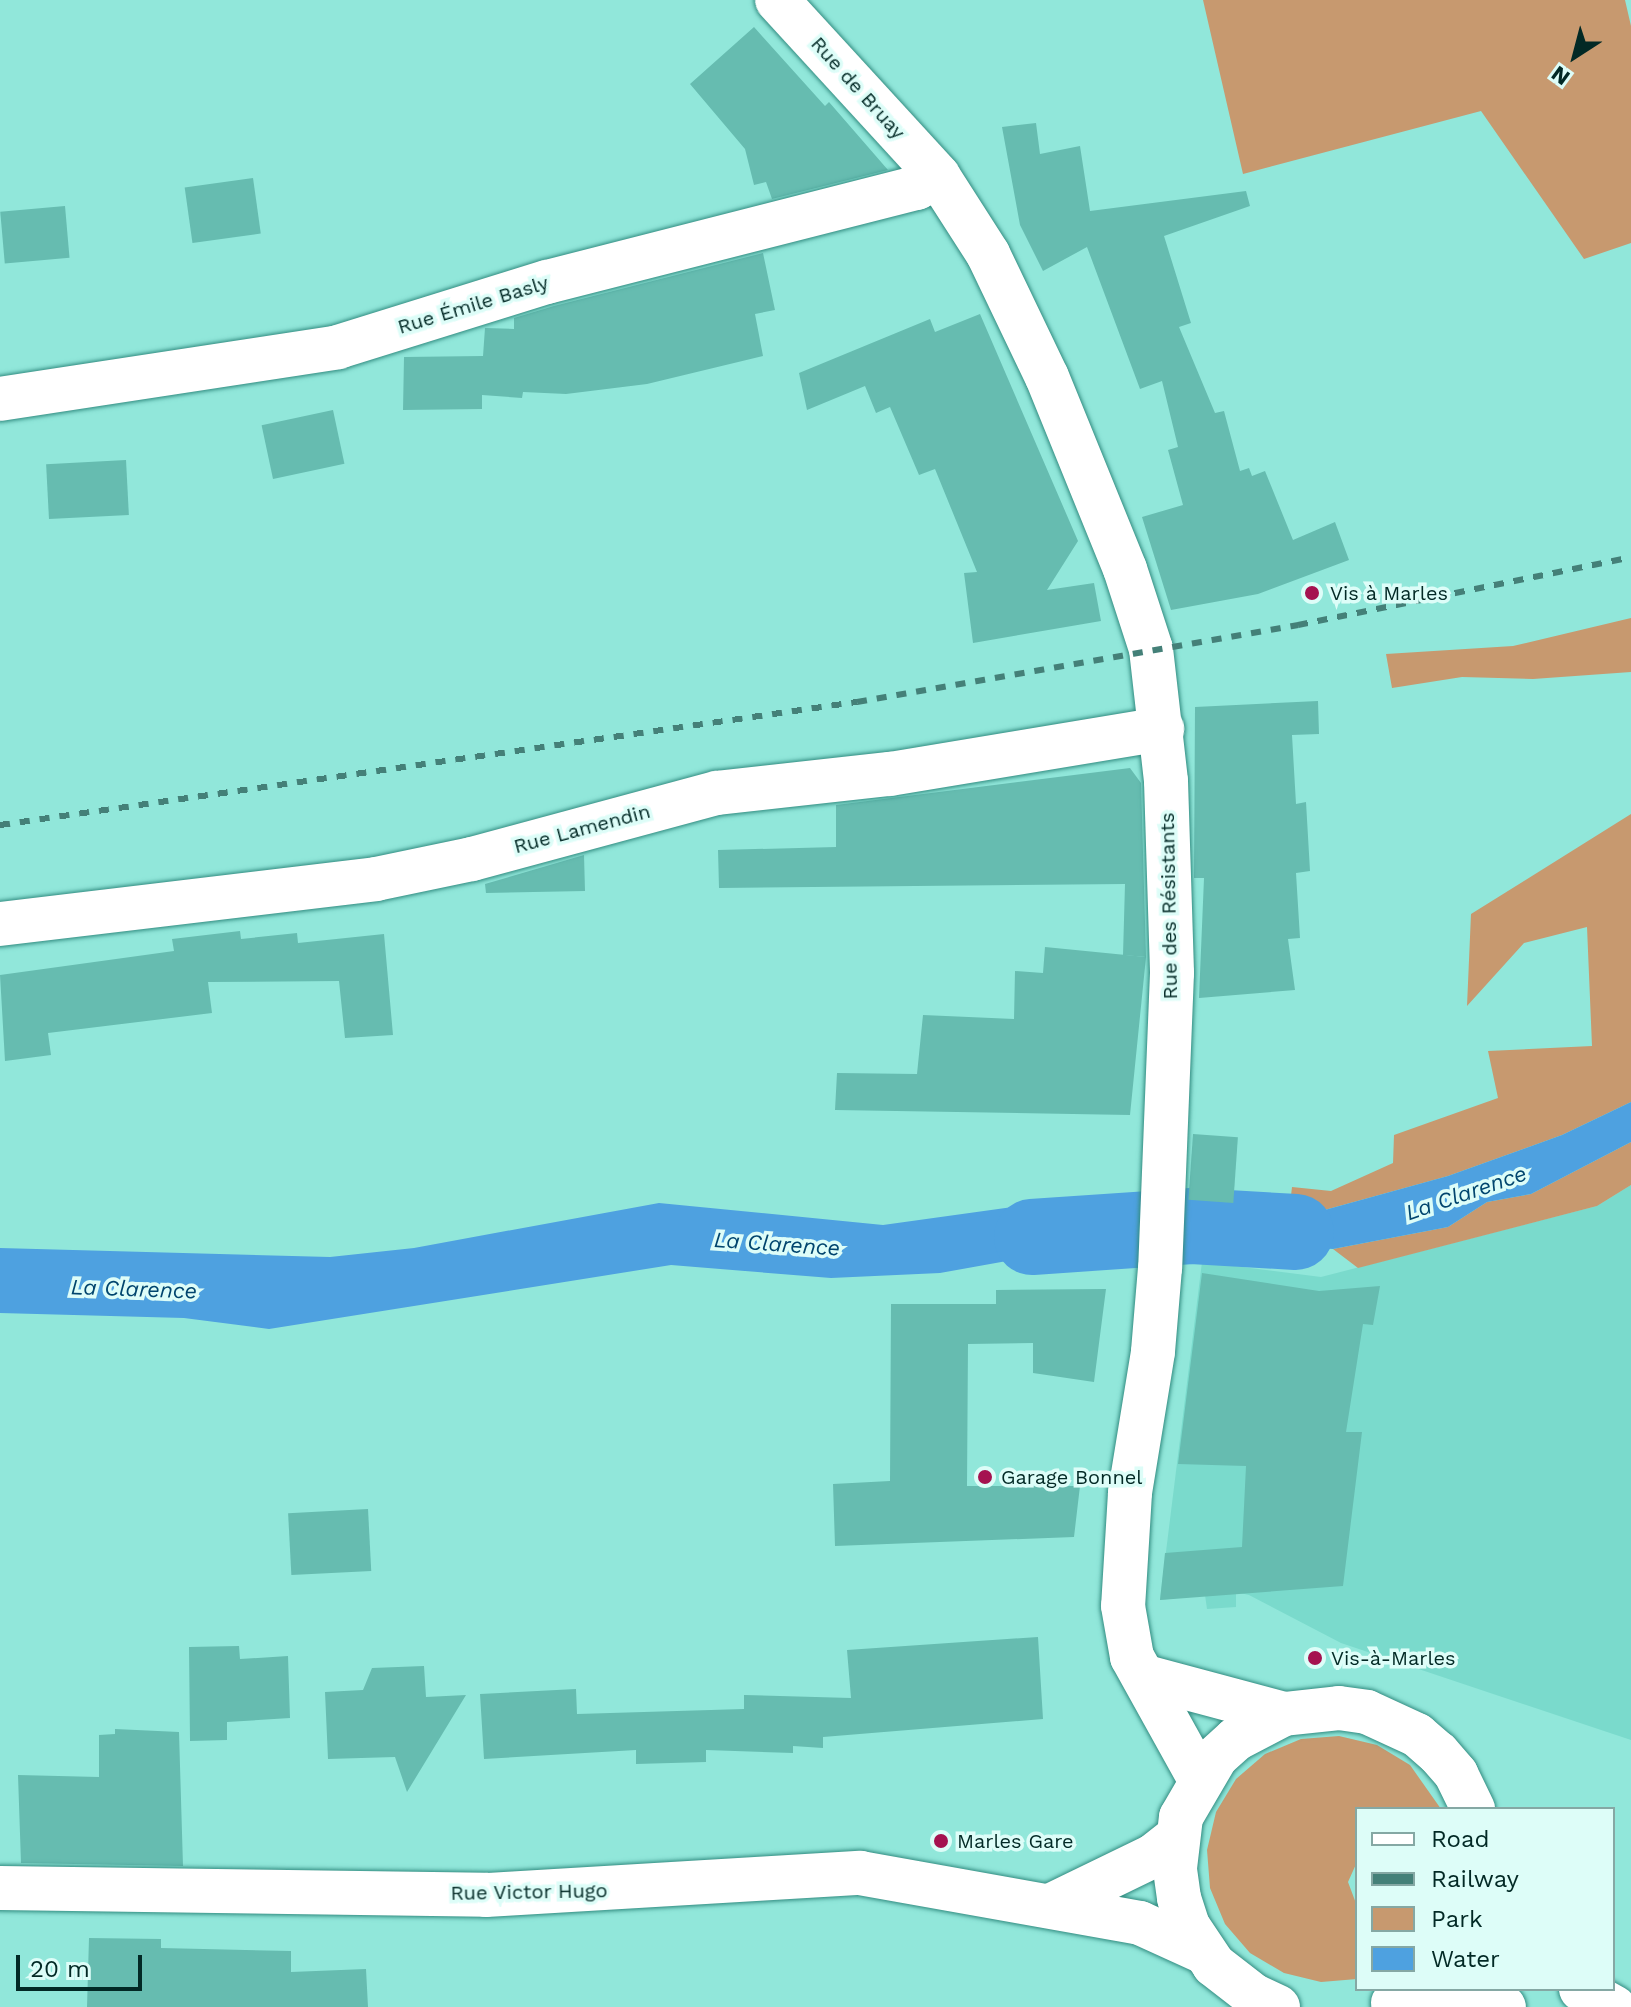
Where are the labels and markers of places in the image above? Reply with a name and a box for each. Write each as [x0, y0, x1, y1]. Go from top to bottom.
place label: Vis à Marles [1330, 581, 1448, 605]
marker: Vis à Marles [1301, 582, 1323, 604]
place label: Garage Bonnel [1001, 1465, 1142, 1489]
marker: Garage Bonnel [976, 1468, 994, 1486]
place label: Vis-à-Marles [1331, 1646, 1456, 1670]
marker: Vis-à-Marles [1306, 1649, 1324, 1667]
place label: Marles Gare [957, 1829, 1074, 1853]
marker: Marles Gare [932, 1832, 950, 1850]

